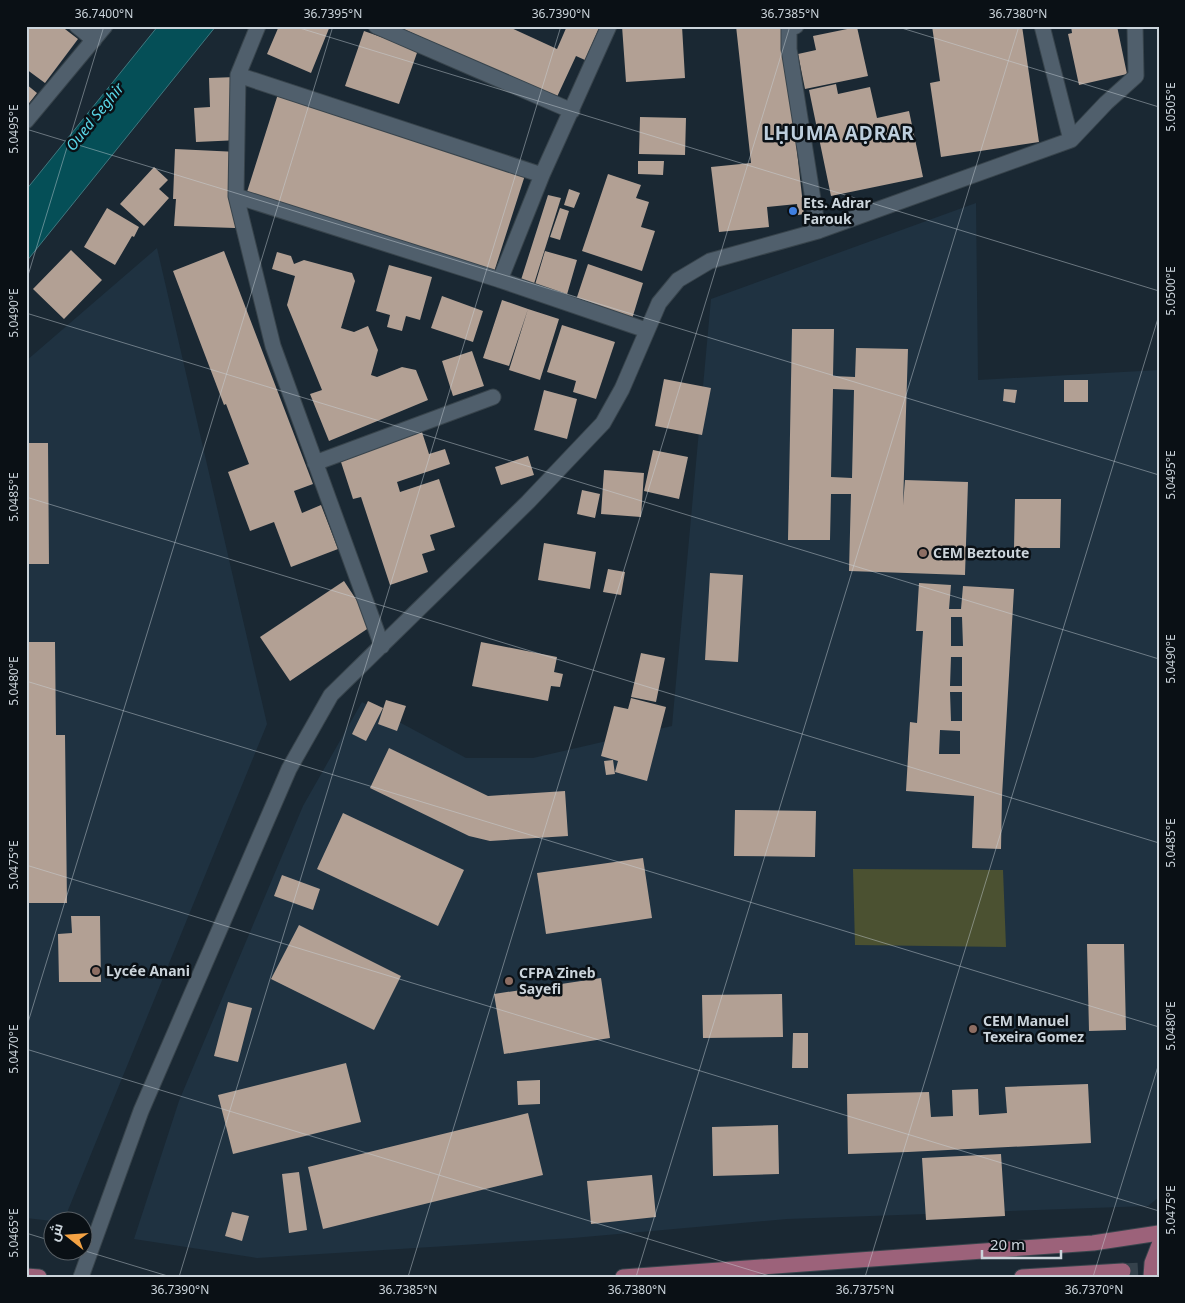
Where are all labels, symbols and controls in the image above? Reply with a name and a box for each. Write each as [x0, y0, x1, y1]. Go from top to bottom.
text: 36.7400°N [75, 5, 133, 22]
text: 36.7395°N [304, 5, 362, 22]
text: 36.7390°N [532, 5, 590, 22]
text: 36.7385°N [761, 5, 819, 22]
text: 36.7380°N [989, 5, 1047, 22]
water label: Oued Seghir [61, 77, 128, 154]
text: 5.0505°E [1162, 82, 1179, 132]
text: 5.0495°E [5, 104, 22, 154]
district label: LḤUMA AḌRAR [763, 120, 915, 146]
place label: Ets. Adrar Farouk [803, 193, 871, 228]
marker: Ets. Adrar Farouk [787, 205, 799, 217]
text: 5.0500°E [1162, 266, 1179, 316]
text: 5.0490°E [5, 288, 22, 338]
text: 5.0495°E [1162, 450, 1179, 500]
text: 5.0485°E [5, 472, 22, 522]
place label: CEM Beztoute [933, 543, 1029, 562]
marker: CEM Beztoute [917, 547, 929, 559]
text: 5.0490°E [1162, 634, 1179, 684]
text: 5.0480°E [5, 656, 22, 706]
text: 5.0485°E [1162, 818, 1179, 868]
text: 5.0475°E [5, 840, 22, 890]
place label: Lycée Anani [106, 961, 190, 980]
place label: CFPA Zineb Sayefi [519, 963, 596, 998]
marker: Lycée Anani [90, 965, 102, 977]
marker: CFPA Zineb Sayefi [503, 975, 515, 987]
text: 5.0480°E [1162, 1001, 1179, 1051]
place label: CEM Manuel Texeira Gomez [983, 1011, 1084, 1046]
marker: CEM Manuel Texeira Gomez [967, 1023, 979, 1035]
text: 5.0470°E [5, 1024, 22, 1074]
text: 5.0475°E [1162, 1185, 1179, 1235]
text: 5.0465°E [5, 1208, 22, 1258]
north arrow [42, 1210, 92, 1260]
text: ش [43, 1221, 67, 1243]
scale bar [982, 1228, 1061, 1260]
text: 20 m [990, 1234, 1025, 1254]
text: 36.7390°N [151, 1281, 209, 1298]
text: 36.7385°N [379, 1281, 437, 1298]
text: 36.7380°N [608, 1281, 666, 1298]
text: 36.7375°N [836, 1281, 894, 1298]
text: 36.7370°N [1065, 1281, 1123, 1298]

